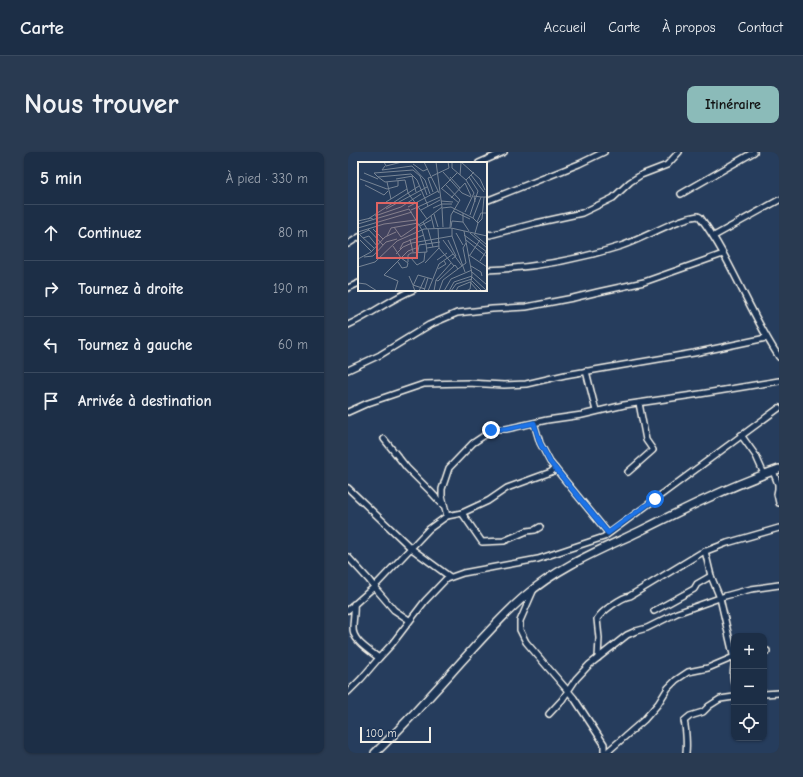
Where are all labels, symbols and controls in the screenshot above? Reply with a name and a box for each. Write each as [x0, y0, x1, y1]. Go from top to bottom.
text: Carte [20, 17, 64, 39]
text: Accueil [544, 19, 586, 36]
text: Carte [608, 19, 640, 36]
text: À propos [662, 19, 716, 36]
text: Contact [738, 19, 783, 36]
button: Itinéraire [687, 86, 779, 123]
text: Nous trouver [24, 88, 179, 120]
inset map [358, 162, 487, 291]
text: 5 min [40, 169, 82, 188]
text: À pied · 330 m [226, 171, 308, 186]
icon: ahead [40, 222, 62, 244]
text: Continuez [78, 224, 141, 242]
text: 80 m [278, 225, 308, 240]
icon: right [40, 278, 62, 300]
text: Tournez à droite [78, 280, 183, 298]
text: 190 m [273, 281, 308, 296]
icon: left [40, 334, 62, 356]
text: Tournez à gauche [78, 336, 192, 354]
text: 60 m [278, 337, 308, 352]
icon: arrive [40, 390, 62, 412]
text: Arrivée à destination [78, 392, 212, 410]
route end [482, 421, 500, 439]
route start [646, 490, 664, 508]
map controls [731, 633, 767, 741]
button: + [731, 633, 767, 669]
button: − [731, 669, 767, 705]
button: locate [731, 705, 767, 741]
scale bar [360, 725, 431, 744]
text: 100 m [366, 727, 397, 740]

